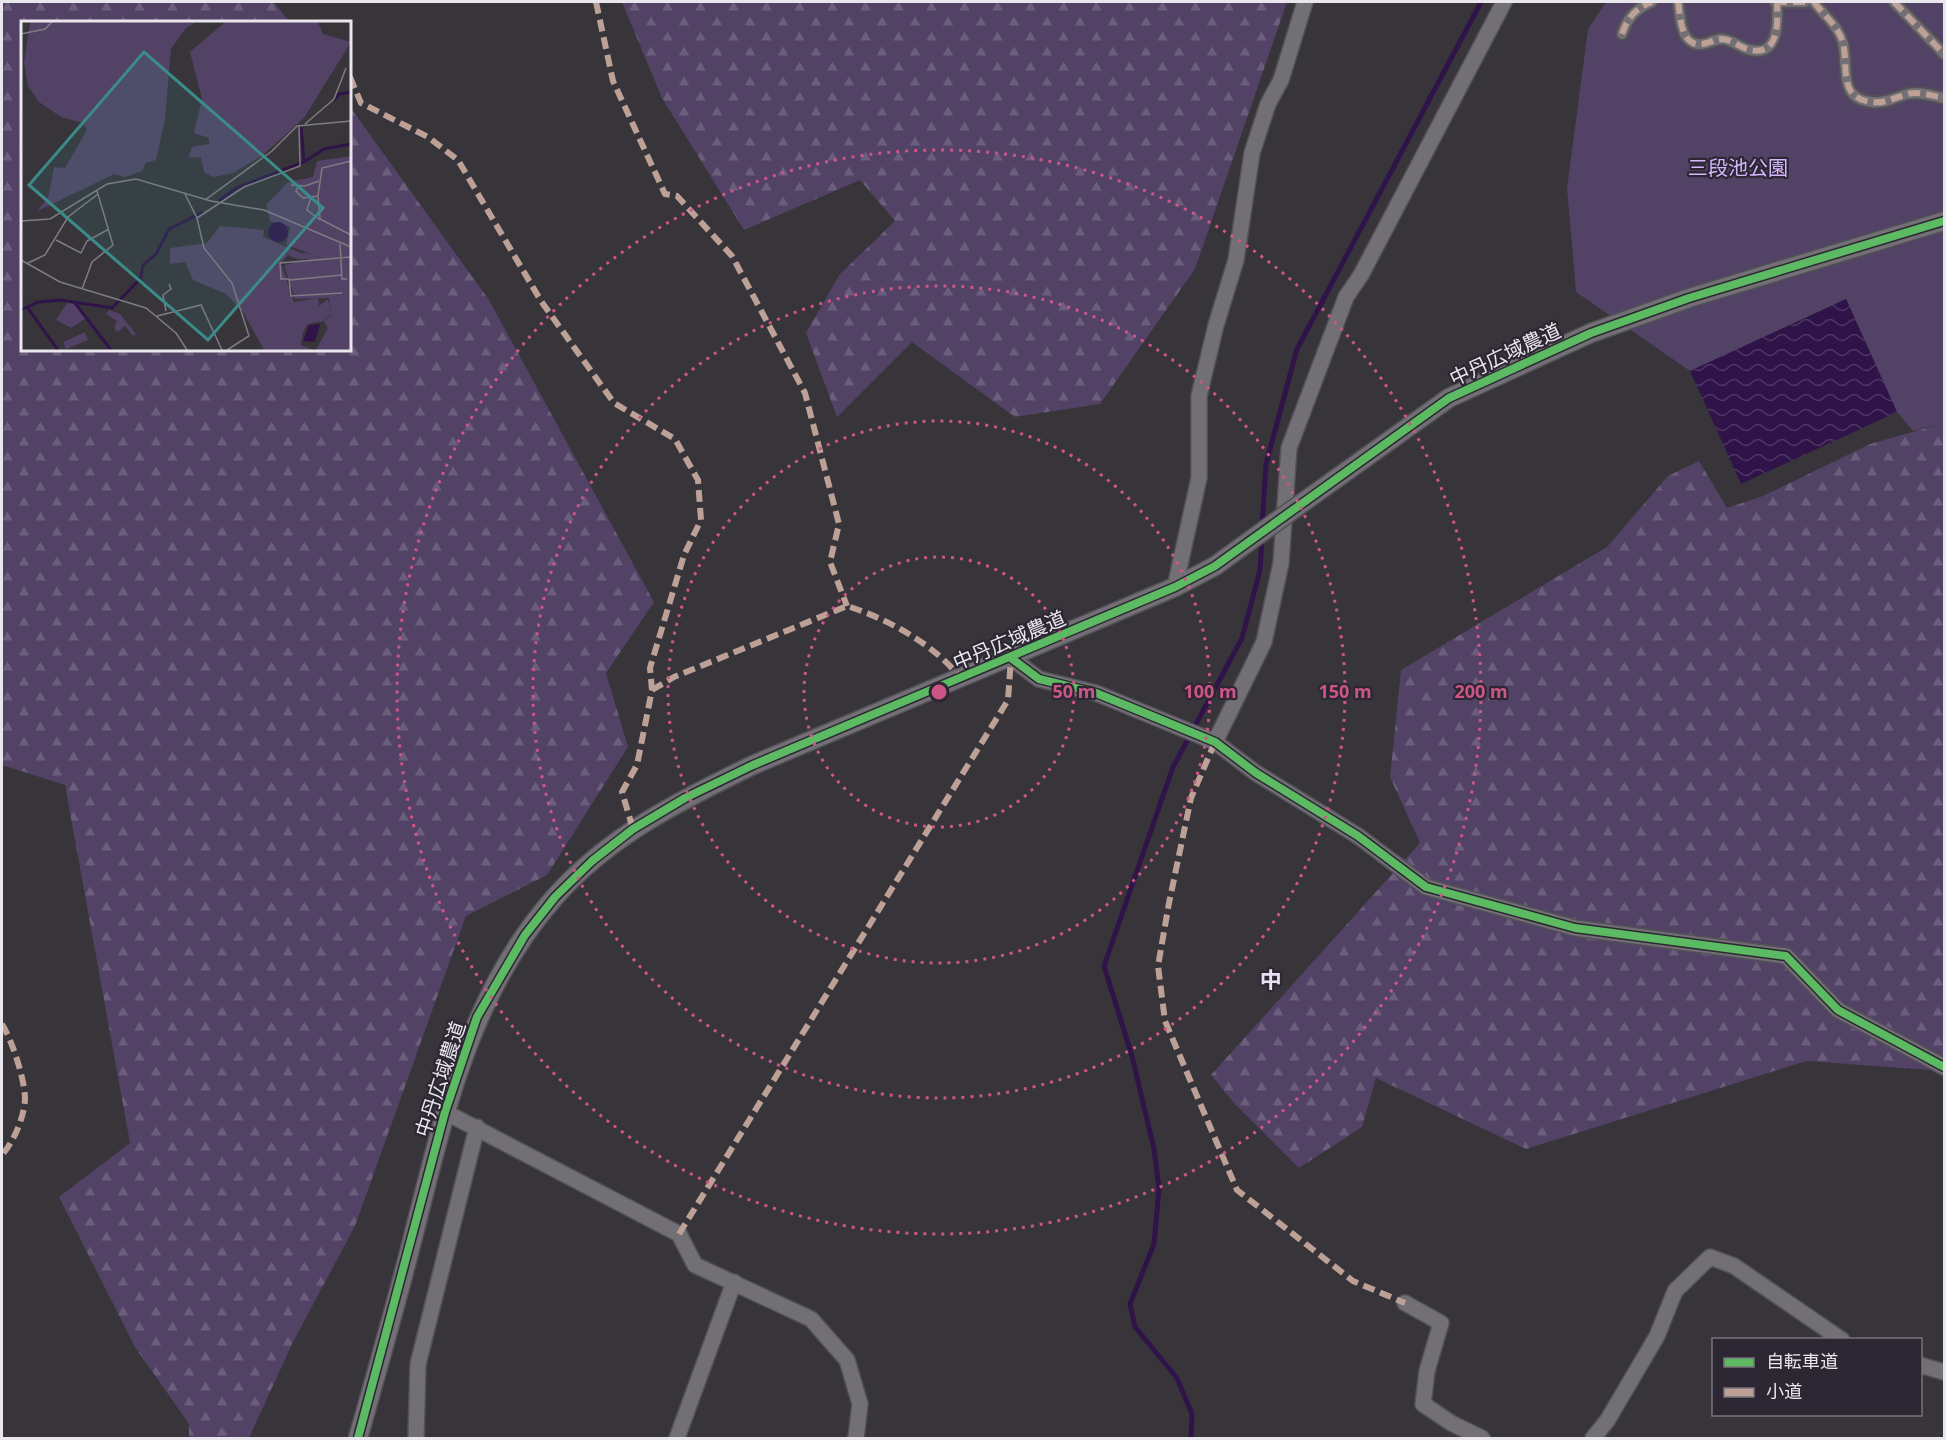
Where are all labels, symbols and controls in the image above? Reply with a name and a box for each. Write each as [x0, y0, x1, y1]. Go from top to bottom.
inset map [21, 21, 351, 351]
park label: 三段池公園 [1688, 154, 1788, 181]
street label: 中丹広域農道 [1445, 316, 1565, 392]
street label: 中丹広域農道 [948, 604, 1070, 676]
text: 50 m [1053, 679, 1095, 703]
text: 100 m [1183, 679, 1237, 703]
text: 150 m [1318, 679, 1372, 703]
text: 200 m [1454, 679, 1508, 703]
centre of rings [929, 682, 949, 702]
district label: 中 [1260, 964, 1282, 994]
street label: 中丹広域農道 [409, 1018, 471, 1140]
legend [1712, 1338, 1922, 1416]
text: 自転車道 [1766, 1349, 1838, 1373]
text: 小道 [1766, 1379, 1802, 1403]

